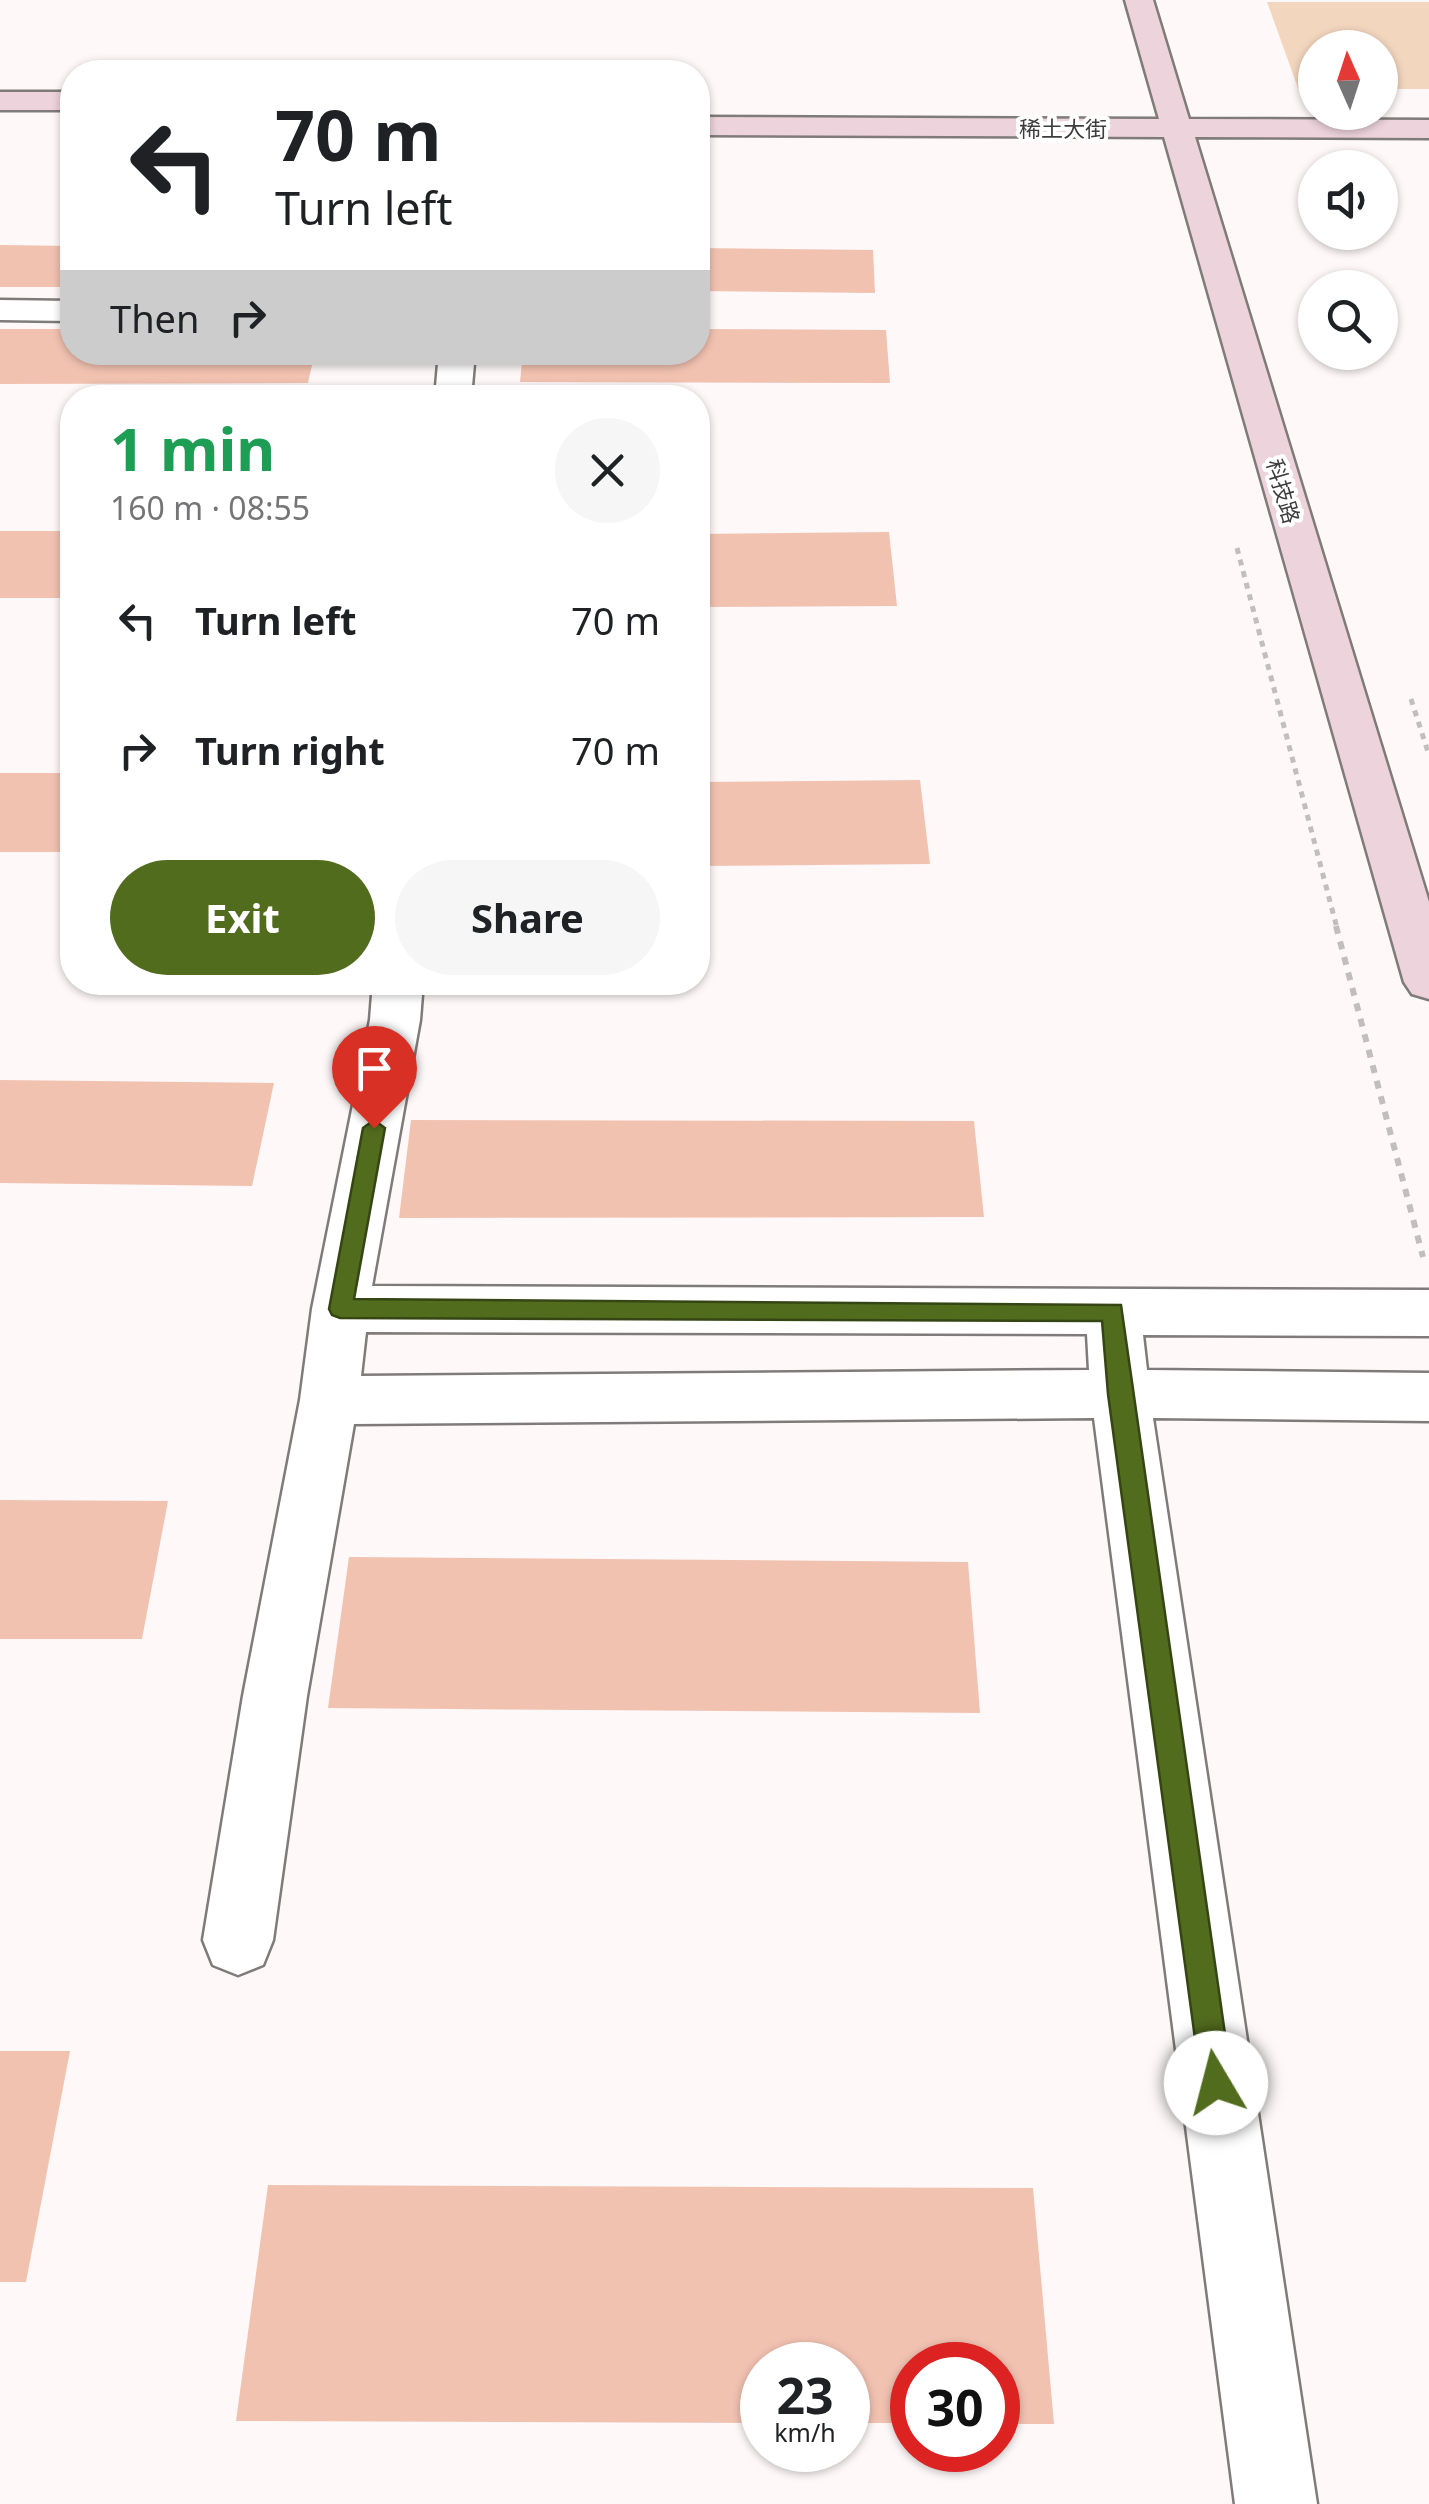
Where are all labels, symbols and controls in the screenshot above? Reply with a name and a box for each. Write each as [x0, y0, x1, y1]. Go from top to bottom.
north arrow [1298, 30, 1398, 130]
map controls [1298, 30, 1398, 370]
text: 70 m [275, 86, 442, 182]
icon: left [110, 100, 240, 230]
street label: 稀土大街 [1019, 113, 1107, 143]
button: sound [1298, 150, 1398, 250]
text: Turn left [275, 177, 452, 238]
button: search [1298, 270, 1398, 370]
icon: right [220, 290, 275, 345]
text: Then [110, 292, 200, 344]
text: 1 min [110, 407, 275, 489]
button: close [555, 418, 660, 523]
street label: 科技路 [1260, 455, 1308, 527]
text: 160 m · 08:55 [110, 486, 310, 529]
icon: left [110, 593, 165, 648]
text: Turn left [195, 594, 357, 646]
text: 70 m [571, 594, 660, 646]
icon: right [110, 723, 165, 778]
text: Turn right [195, 724, 385, 776]
text: 70 m [571, 724, 660, 776]
button: Exit [110, 860, 375, 975]
button: Share [395, 860, 660, 975]
pin [332, 1026, 417, 1129]
icon: arrive [347, 1041, 402, 1096]
position arrow [1164, 2031, 1268, 2135]
speed limit sign: 30 [890, 2342, 1020, 2472]
text: 23 [776, 2361, 834, 2429]
text: km/h [774, 2415, 836, 2449]

